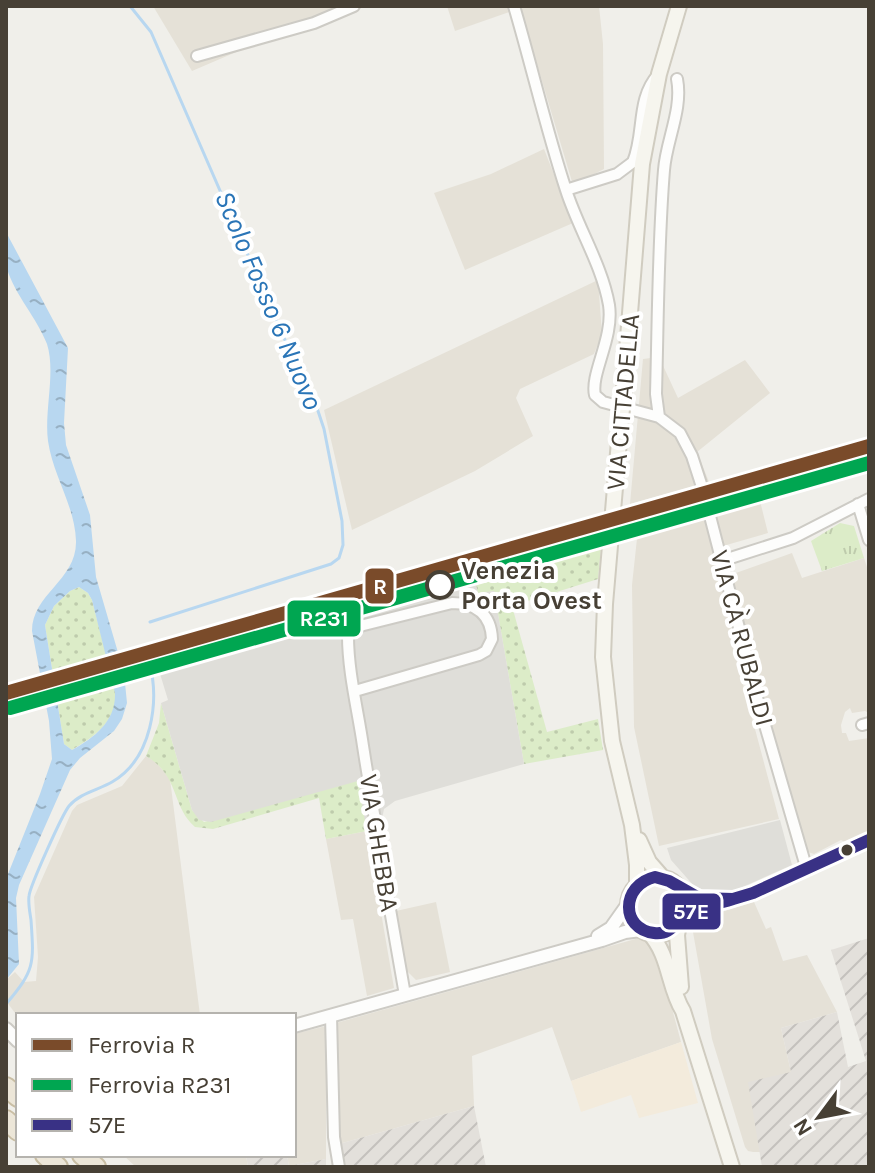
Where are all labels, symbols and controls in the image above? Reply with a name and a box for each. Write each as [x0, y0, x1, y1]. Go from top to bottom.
water label: Scolo Fosso 6 Nuovo [208, 186, 330, 415]
street label: VIA CITTADELLA [600, 312, 646, 492]
street label: VIA CÀ RUBALDI [704, 546, 781, 729]
place label: Venezia Porta Ovest [461, 555, 602, 616]
line badge: R [364, 567, 395, 605]
marker: Venezia Porta Ovest [426, 571, 454, 599]
text: R [373, 574, 387, 600]
line badge: R231 [286, 599, 362, 638]
text: R231 [300, 606, 349, 632]
street label: VIA GHEBBA [353, 772, 405, 914]
unlabelled marker [839, 842, 855, 858]
line badge: 57E [661, 892, 722, 931]
text: 57E [673, 899, 709, 925]
legend [16, 1013, 296, 1157]
text: Ferrovia R [88, 1031, 196, 1059]
text: Ferrovia R231 [88, 1071, 232, 1099]
north arrow [779, 1077, 859, 1157]
text: 57E [88, 1111, 126, 1139]
text: N [788, 1113, 818, 1141]

